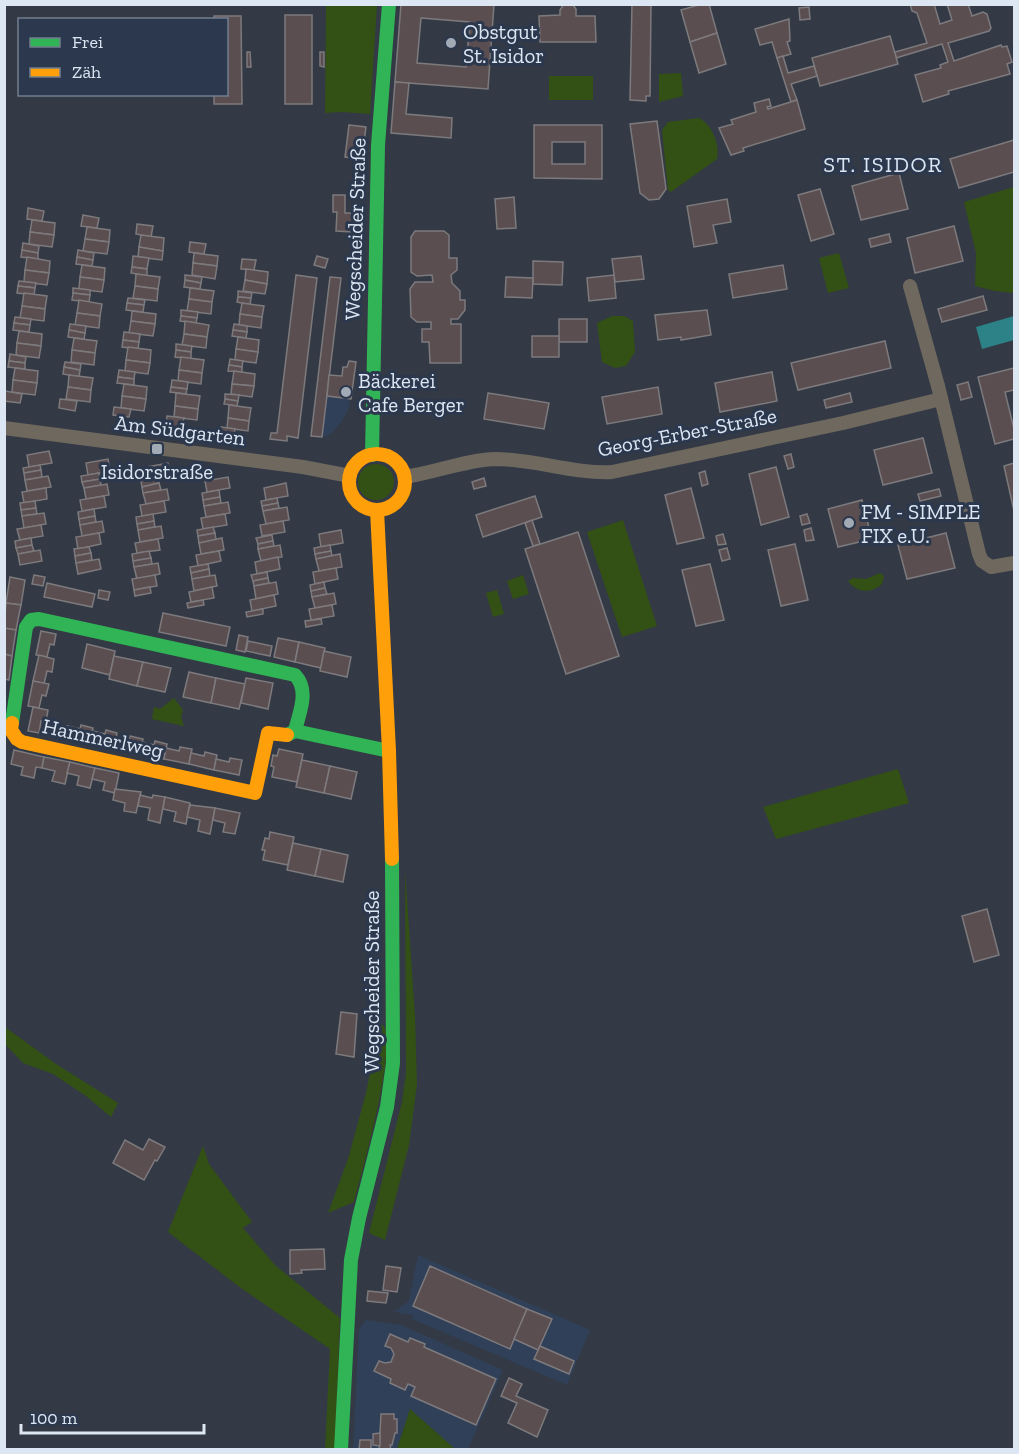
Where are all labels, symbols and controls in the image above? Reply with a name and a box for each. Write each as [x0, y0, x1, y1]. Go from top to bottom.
legend [18, 18, 228, 96]
place label: Obstgut St. Isidor [463, 19, 544, 68]
text: Frei [72, 31, 103, 53]
marker: Obstgut St. Isidor [444, 36, 458, 50]
text: Zäh [72, 61, 101, 83]
street label: Wegscheider Straße [339, 137, 371, 321]
district label: ST. ISIDOR [823, 151, 943, 178]
place label: Bäckerei Cafe Berger [358, 368, 464, 417]
marker: Bäckerei Cafe Berger [339, 385, 353, 399]
street label: Georg-Erber-Straße [595, 402, 779, 462]
street label: Am Südgarten [113, 410, 247, 450]
marker: Isidorstraße [150, 442, 164, 456]
place label: Isidorstraße [101, 459, 213, 484]
place label: FM - SIMPLE FIX e.U. [861, 499, 980, 548]
marker: FM - SIMPLE FIX e.U. [842, 516, 856, 530]
street label: Hammerlweg [40, 713, 166, 763]
street label: Wegscheider Straße [359, 891, 384, 1073]
scale bar [21, 1397, 204, 1435]
text: 100 m [30, 1407, 78, 1429]

